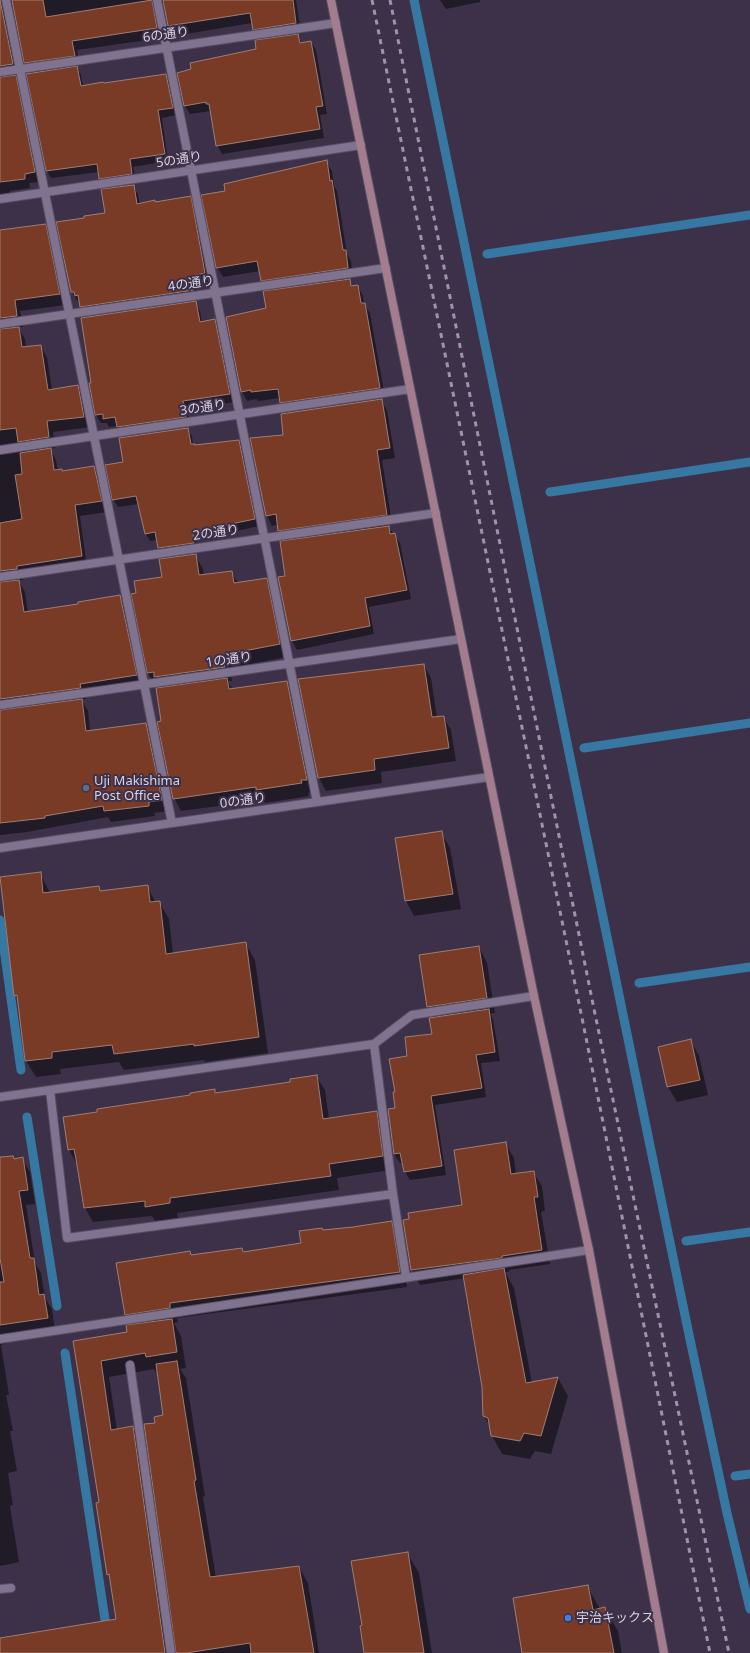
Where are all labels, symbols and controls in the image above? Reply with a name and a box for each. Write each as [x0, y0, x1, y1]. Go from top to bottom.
street label: 6の通り [142, 24, 190, 46]
street label: 5の通り [155, 149, 203, 171]
street label: 4の通り [167, 273, 215, 295]
street label: 3の通り [179, 397, 227, 419]
street label: 2の通り [192, 522, 240, 544]
street label: 1の通り [205, 649, 253, 671]
place label: Uji Makishima Post Office [94, 773, 180, 804]
marker: Uji Makishima Post Office [81, 783, 91, 793]
street label: 0の通り [219, 790, 267, 812]
place label: 宇治キックス [576, 1610, 654, 1626]
marker: 宇治キックス [563, 1613, 573, 1623]

